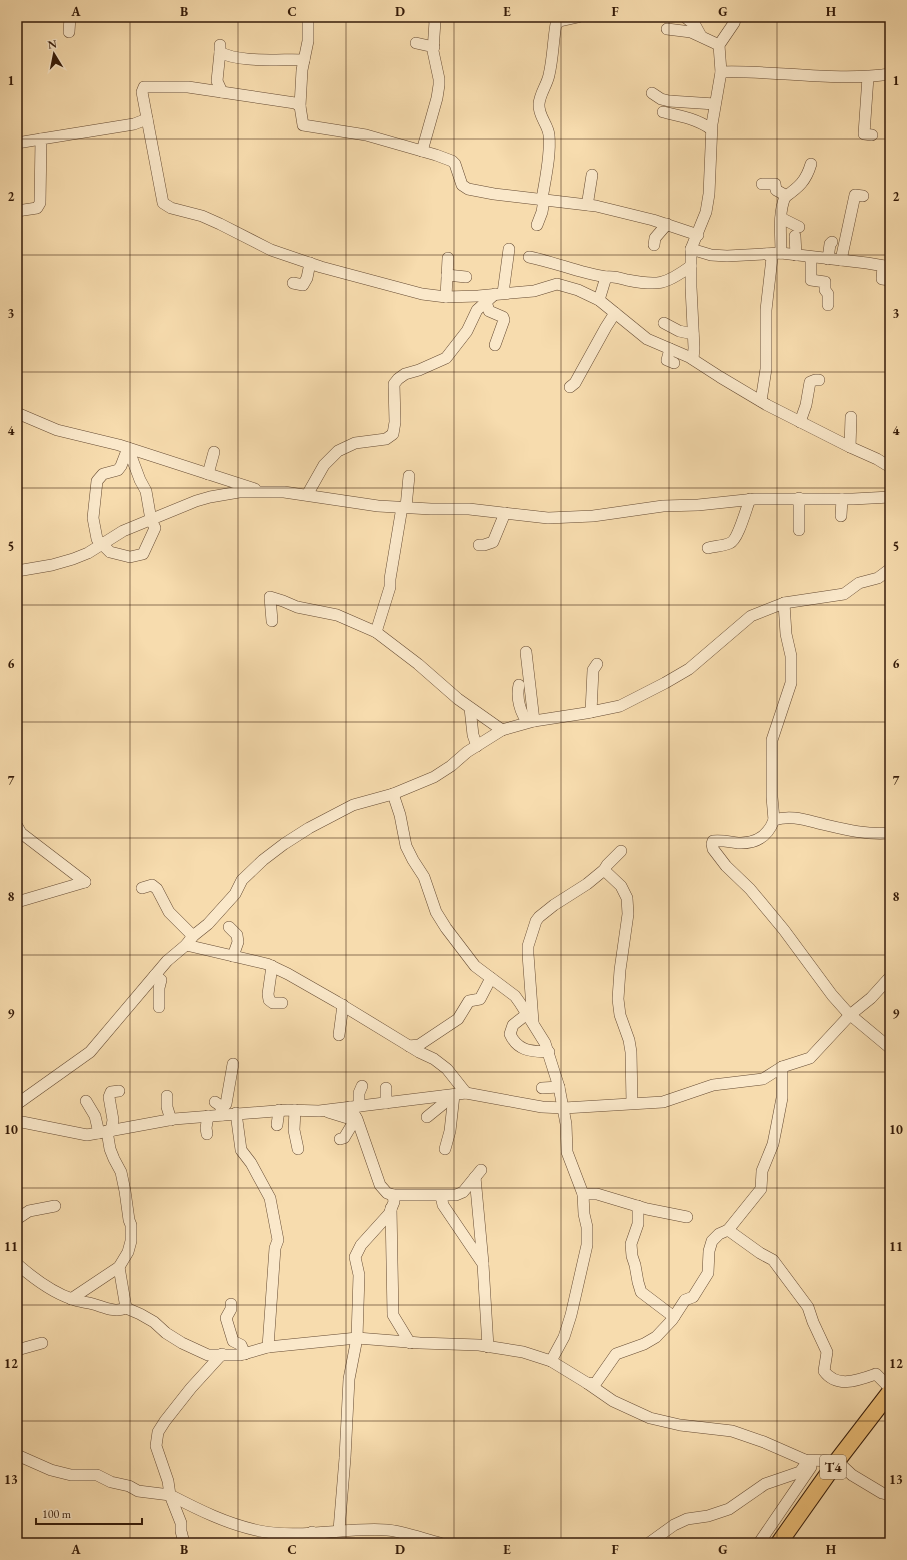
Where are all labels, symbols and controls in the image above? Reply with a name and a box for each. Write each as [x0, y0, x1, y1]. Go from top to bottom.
text: A [70, 3, 81, 20]
text: B [180, 3, 188, 20]
text: C [287, 3, 297, 20]
text: D [395, 3, 405, 20]
text: E [503, 3, 511, 20]
text: F [611, 3, 619, 20]
text: G [718, 3, 728, 20]
text: H [826, 3, 837, 20]
north arrow [34, 34, 74, 74]
text: N [47, 36, 58, 52]
text: 1 [8, 72, 15, 89]
text: 1 [893, 72, 900, 89]
text: 2 [8, 188, 15, 205]
text: 2 [893, 188, 900, 205]
text: 3 [8, 305, 15, 322]
text: 3 [893, 305, 900, 322]
text: 4 [8, 422, 15, 439]
text: 4 [893, 422, 900, 439]
text: 5 [8, 538, 14, 555]
text: 5 [893, 538, 899, 555]
text: 6 [8, 655, 15, 672]
text: 6 [893, 655, 900, 672]
text: 7 [8, 772, 15, 789]
text: 7 [893, 772, 900, 789]
text: 8 [8, 888, 15, 905]
text: 8 [893, 888, 900, 905]
text: 9 [8, 1005, 15, 1022]
text: 9 [893, 1005, 900, 1022]
text: 10 [4, 1121, 18, 1138]
text: 10 [889, 1121, 903, 1138]
text: 11 [4, 1238, 18, 1255]
text: 11 [889, 1238, 903, 1255]
text: 12 [4, 1355, 18, 1372]
text: 12 [889, 1355, 903, 1372]
road number: T4 [820, 1455, 846, 1479]
text: 13 [4, 1471, 18, 1488]
text: 13 [889, 1471, 903, 1488]
scale bar [36, 1500, 142, 1526]
text: 100 m [42, 1506, 72, 1522]
text: A [70, 1541, 81, 1558]
text: B [180, 1541, 188, 1558]
text: C [287, 1541, 297, 1558]
text: D [395, 1541, 405, 1558]
text: E [503, 1541, 511, 1558]
text: F [611, 1541, 619, 1558]
text: G [718, 1541, 728, 1558]
text: H [826, 1541, 837, 1558]

